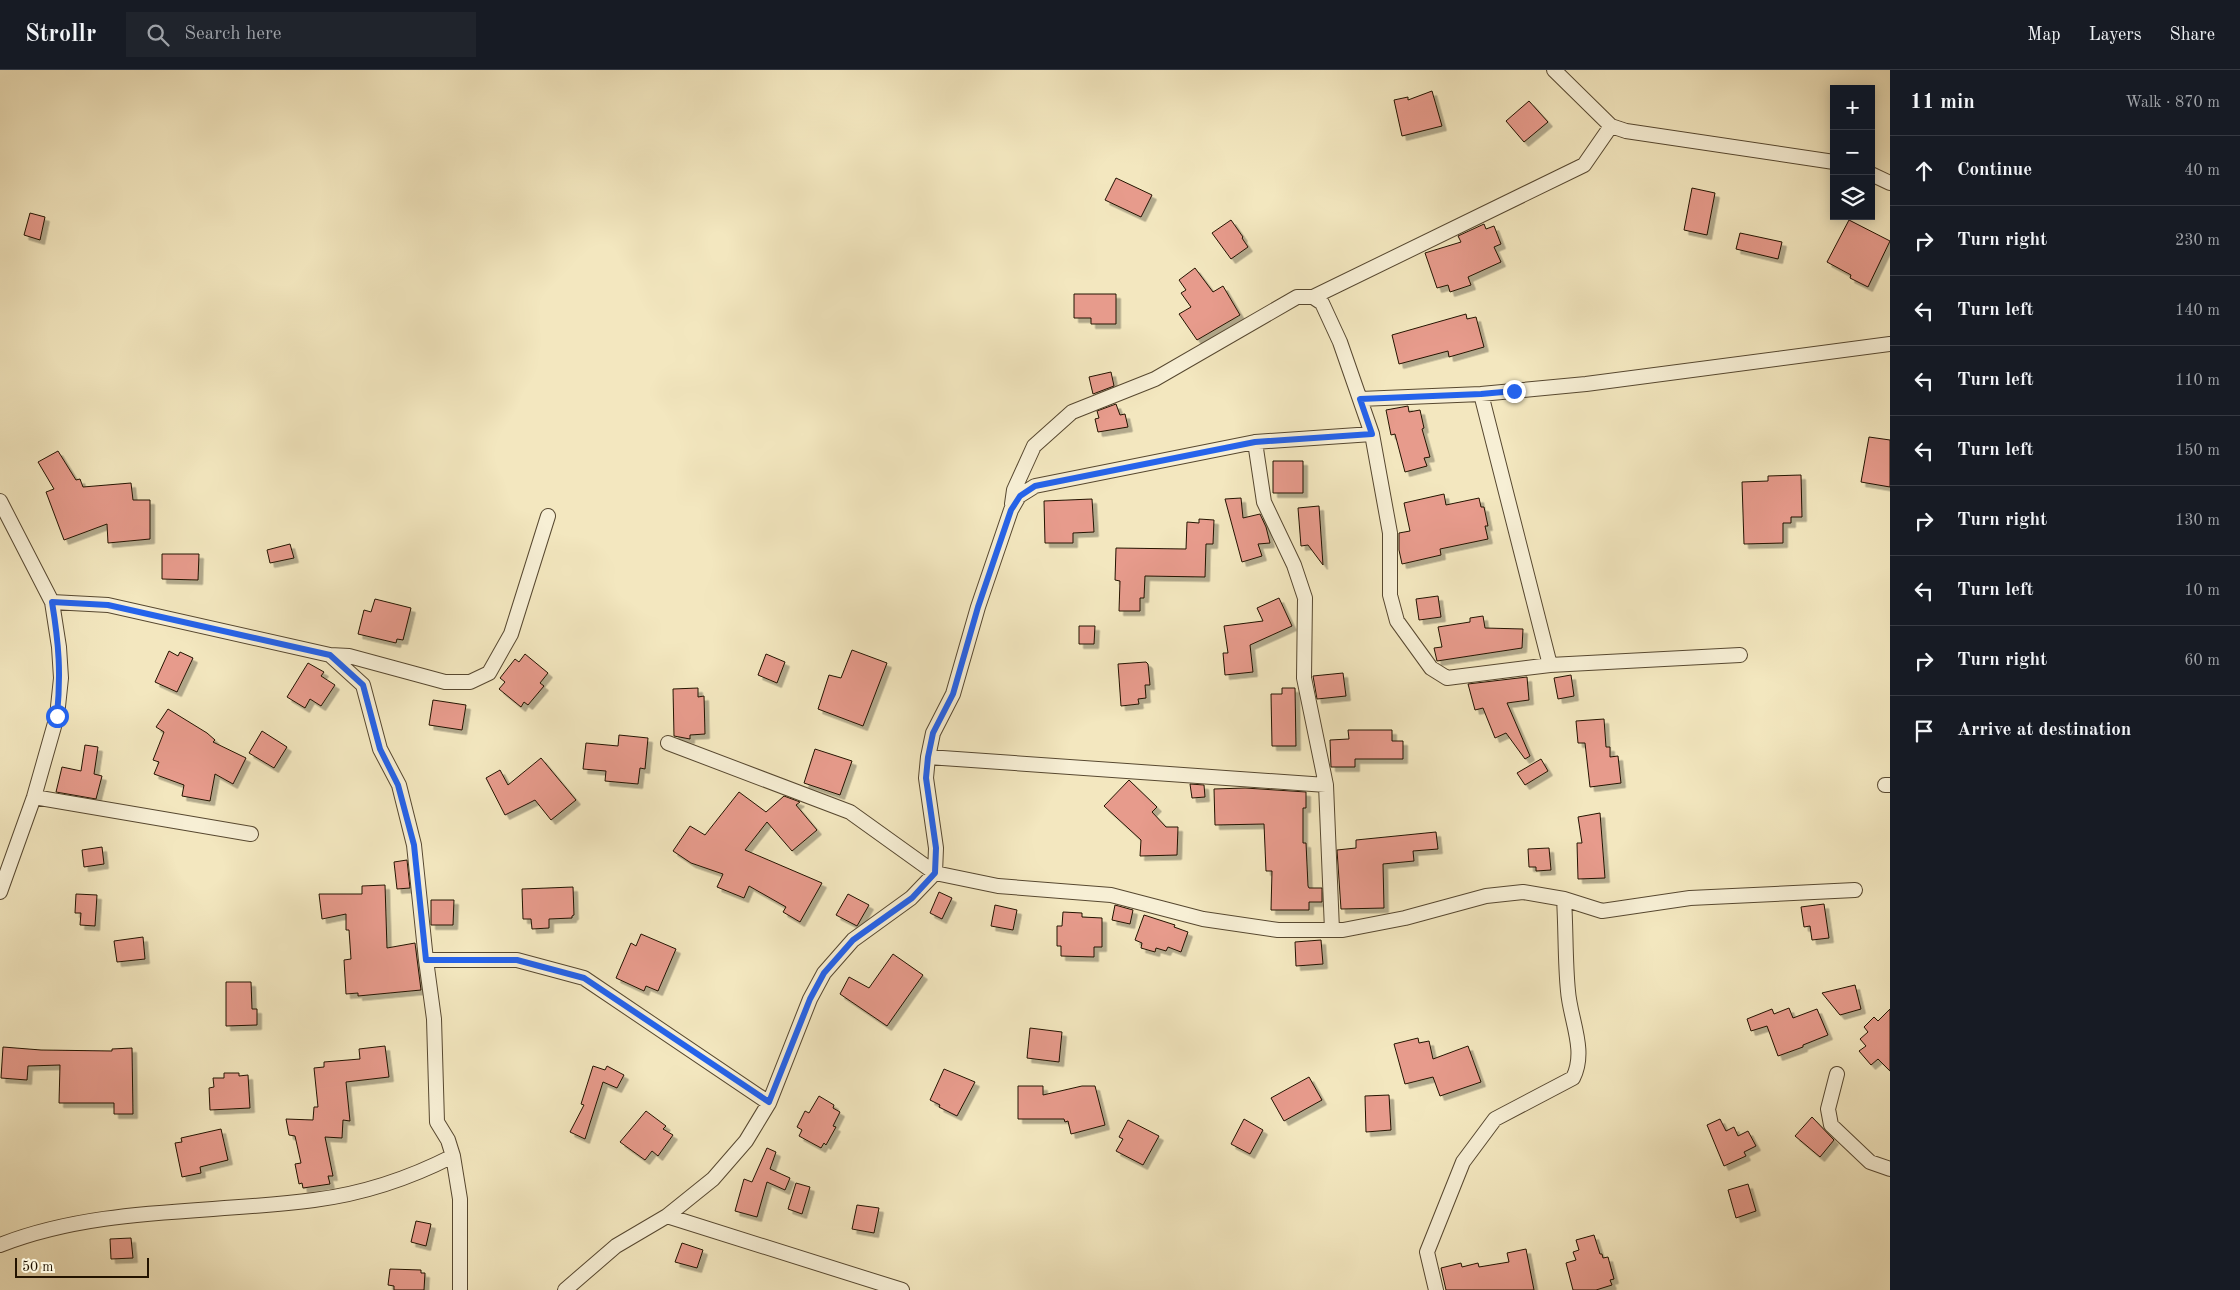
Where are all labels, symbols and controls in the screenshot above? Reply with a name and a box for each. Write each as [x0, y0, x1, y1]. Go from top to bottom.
search box [126, 12, 476, 57]
icon: search [144, 21, 172, 49]
text: Strollr [25, 23, 96, 47]
text: Search here [184, 25, 282, 44]
text: Map [2027, 26, 2061, 44]
text: Layers [2089, 26, 2141, 44]
text: Share [2169, 26, 2215, 44]
map controls [1830, 85, 1875, 220]
button: + [1830, 85, 1875, 130]
text: 11 min [1910, 92, 1975, 113]
text: Walk · 870 m [2125, 95, 2220, 111]
button: − [1830, 130, 1875, 175]
icon: ahead [1910, 157, 1938, 185]
text: Continue [1957, 161, 2032, 180]
text: 40 m [2184, 163, 2220, 179]
button: layers [1830, 175, 1875, 220]
icon: right [1910, 227, 1938, 255]
text: Turn right [1957, 231, 2047, 250]
text: 230 m [2175, 233, 2220, 249]
icon: left [1910, 297, 1938, 325]
text: Turn left [1957, 301, 2034, 320]
text: 140 m [2175, 303, 2220, 319]
icon: left [1910, 367, 1938, 395]
text: Turn left [1957, 371, 2034, 390]
text: 110 m [2175, 373, 2220, 389]
route end [1503, 380, 1526, 403]
icon: left [1910, 437, 1938, 465]
text: Turn left [1957, 441, 2034, 460]
text: 150 m [2175, 443, 2220, 459]
icon: right [1910, 507, 1938, 535]
text: Turn right [1957, 511, 2047, 530]
text: 130 m [2175, 513, 2220, 529]
icon: left [1910, 577, 1938, 605]
text: Turn left [1957, 581, 2034, 600]
text: 10 m [2184, 583, 2220, 599]
icon: right [1910, 647, 1938, 675]
text: Turn right [1957, 651, 2047, 670]
text: 60 m [2184, 653, 2220, 669]
route start [46, 705, 69, 728]
icon: arrive [1910, 717, 1938, 745]
text: Arrive at destination [1957, 721, 2131, 740]
scale bar [15, 1255, 149, 1278]
text: 50 m [22, 1260, 53, 1274]

